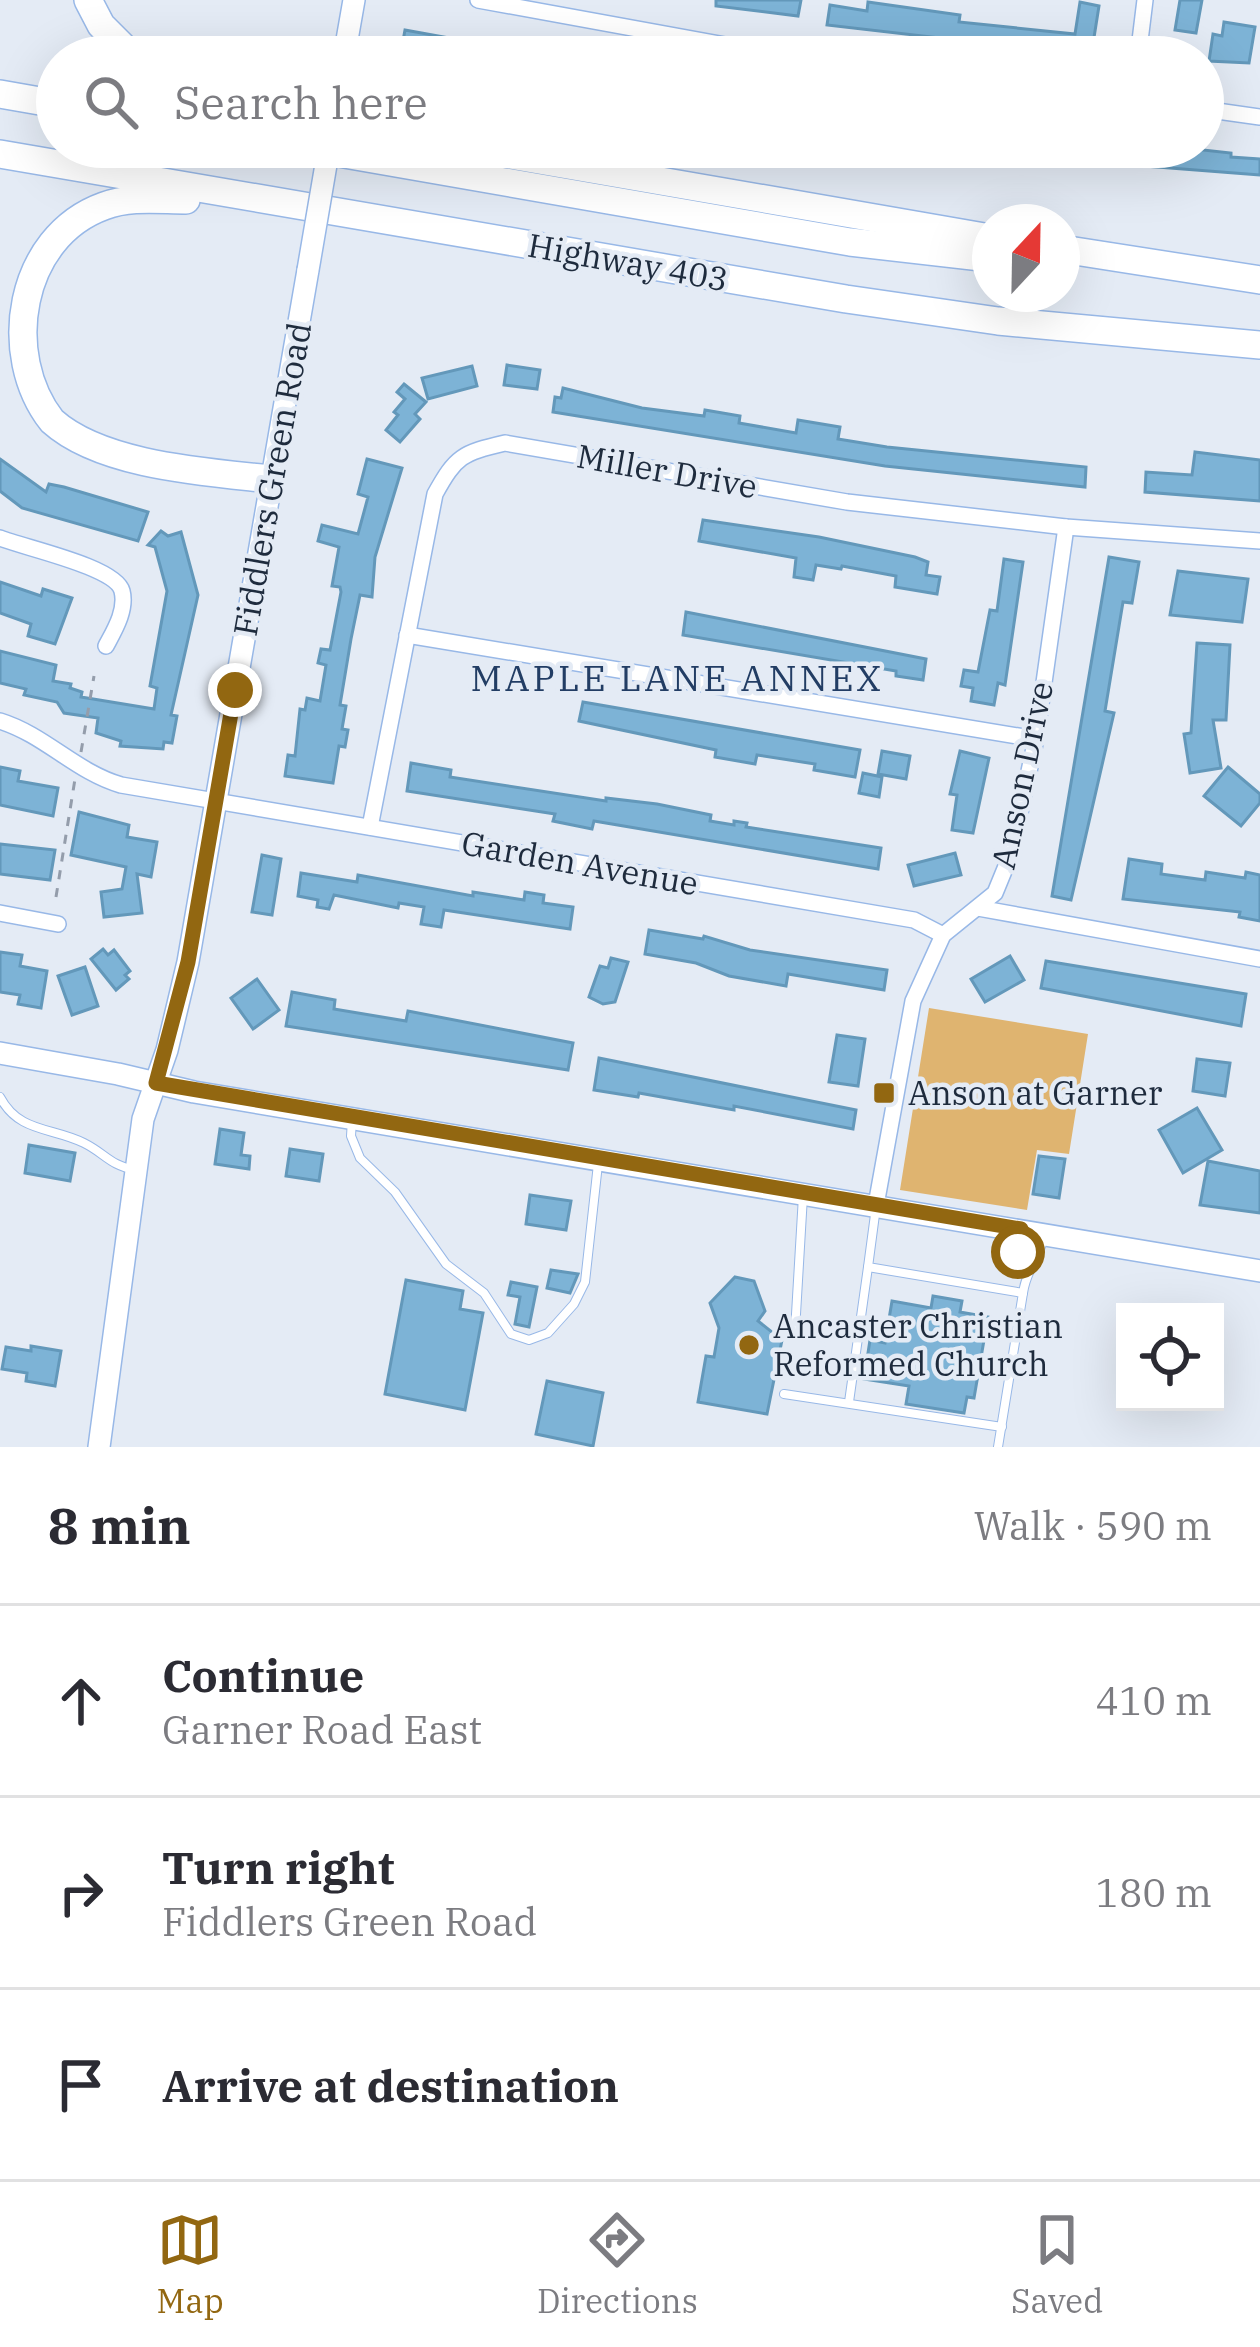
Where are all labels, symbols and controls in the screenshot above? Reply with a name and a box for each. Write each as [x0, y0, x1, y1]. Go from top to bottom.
search box [36, 36, 1224, 168]
icon: search [78, 69, 144, 135]
text: Search here [174, 73, 428, 131]
north arrow [972, 204, 1080, 312]
street label: Highway 403 [525, 223, 731, 300]
street label: Fiddlers Green Road [223, 319, 320, 639]
street label: Miller Drive [574, 434, 761, 508]
district label: MAPLE LANE ANNEX [470, 654, 884, 701]
route end [208, 663, 262, 717]
street label: Anson Drive [981, 677, 1062, 873]
street label: Garden Avenue [459, 821, 702, 904]
place label: Anson at Garner [908, 1071, 1163, 1114]
marker: Anson at Garner [871, 1080, 897, 1106]
route start [991, 1225, 1045, 1279]
map controls [1116, 1303, 1224, 1411]
button: locate [1116, 1303, 1224, 1411]
place label: Ancaster Christian Reformed Church [773, 1304, 1063, 1385]
marker: Ancaster Christian Reformed Church [736, 1332, 762, 1358]
text: 8 min [48, 1492, 191, 1558]
text: Walk · 590 m [974, 1500, 1212, 1551]
text: Continue [162, 1646, 364, 1704]
icon: ahead [48, 1668, 114, 1734]
text: 410 m [1096, 1675, 1212, 1726]
text: Garner Road East [162, 1704, 482, 1755]
text: Turn right [162, 1838, 394, 1896]
icon: right [48, 1860, 114, 1926]
text: 180 m [1096, 1867, 1212, 1918]
text: Fiddlers Green Road [162, 1896, 537, 1947]
icon: arrive [48, 2052, 114, 2118]
text: Arrive at destination [162, 2056, 619, 2114]
tab: Map [157, 2207, 224, 2322]
tab: Directions [537, 2207, 698, 2322]
tab: Saved [1011, 2207, 1103, 2322]

